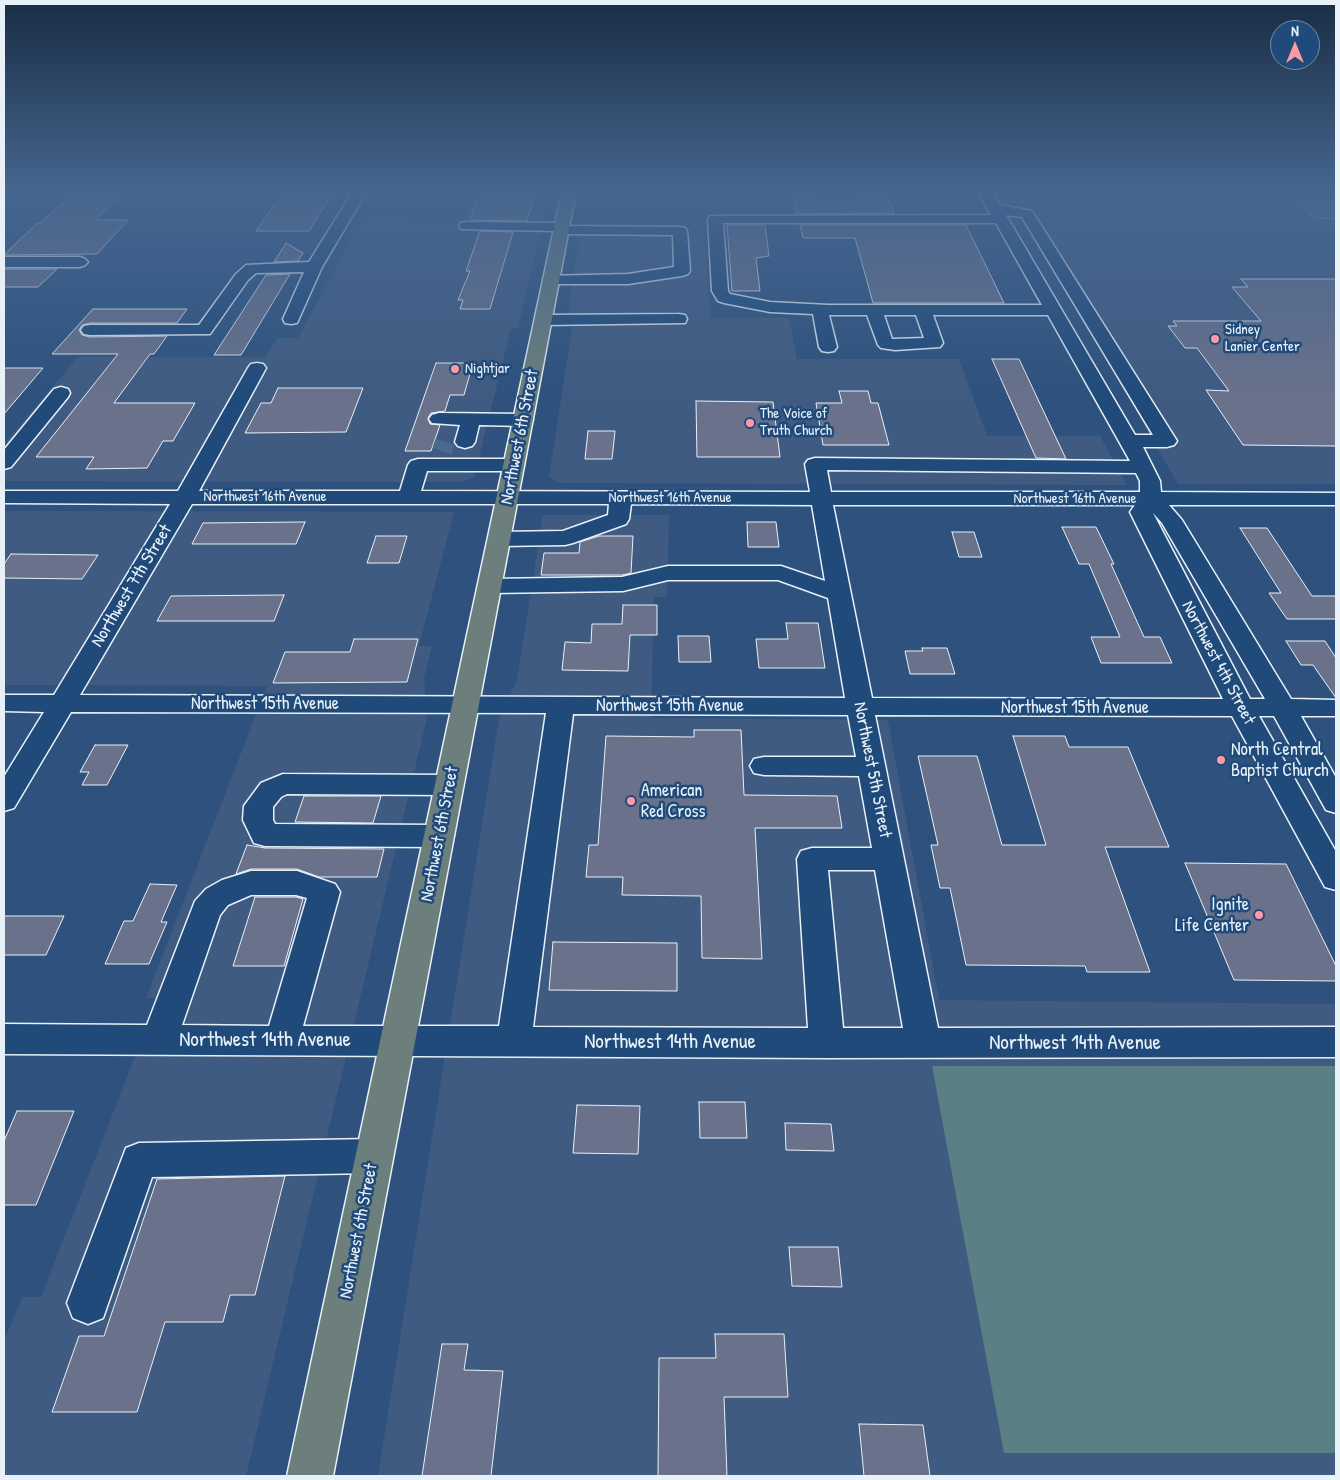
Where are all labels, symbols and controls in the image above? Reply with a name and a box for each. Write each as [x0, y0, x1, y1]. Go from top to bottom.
north arrow [1270, 20, 1320, 70]
text: N [1291, 21, 1299, 40]
place label: Sidney Lanier Center [1225, 321, 1300, 356]
marker: Sidney Lanier Center [1209, 333, 1221, 345]
place label: Nightjar [465, 360, 510, 378]
marker: Nightjar [449, 363, 461, 375]
street label: Northwest 6th Street [496, 368, 544, 506]
place label: The Voice of Truth Church [760, 405, 832, 440]
marker: The Voice of Truth Church [744, 417, 756, 429]
street label: Northwest 16th Avenue [204, 488, 326, 506]
street label: Northwest 16th Avenue [609, 489, 731, 507]
street label: Northwest 16th Avenue [1014, 490, 1136, 508]
street label: Northwest 7th Street [87, 521, 177, 651]
street label: Northwest 4th Street [1176, 598, 1260, 728]
street label: Northwest 15th Avenue [191, 693, 339, 715]
street label: Northwest 15th Avenue [596, 695, 744, 717]
street label: Northwest 15th Avenue [1001, 697, 1149, 719]
street label: Northwest 5th Street [848, 700, 896, 840]
place label: North Central Baptist Church [1231, 739, 1328, 782]
marker: North Central Baptist Church [1215, 754, 1227, 766]
street label: Northwest 6th Street [416, 765, 464, 903]
place label: American Red Cross [641, 780, 705, 822]
marker: American Red Cross [625, 795, 637, 807]
place label: Ignite Life Center [1175, 894, 1249, 936]
marker: Ignite Life Center [1253, 909, 1265, 921]
street label: Northwest 14th Avenue [179, 1027, 351, 1053]
street label: Northwest 14th Avenue [584, 1029, 756, 1055]
street label: Northwest 14th Avenue [989, 1030, 1161, 1056]
street label: Northwest 6th Street [335, 1162, 383, 1300]

